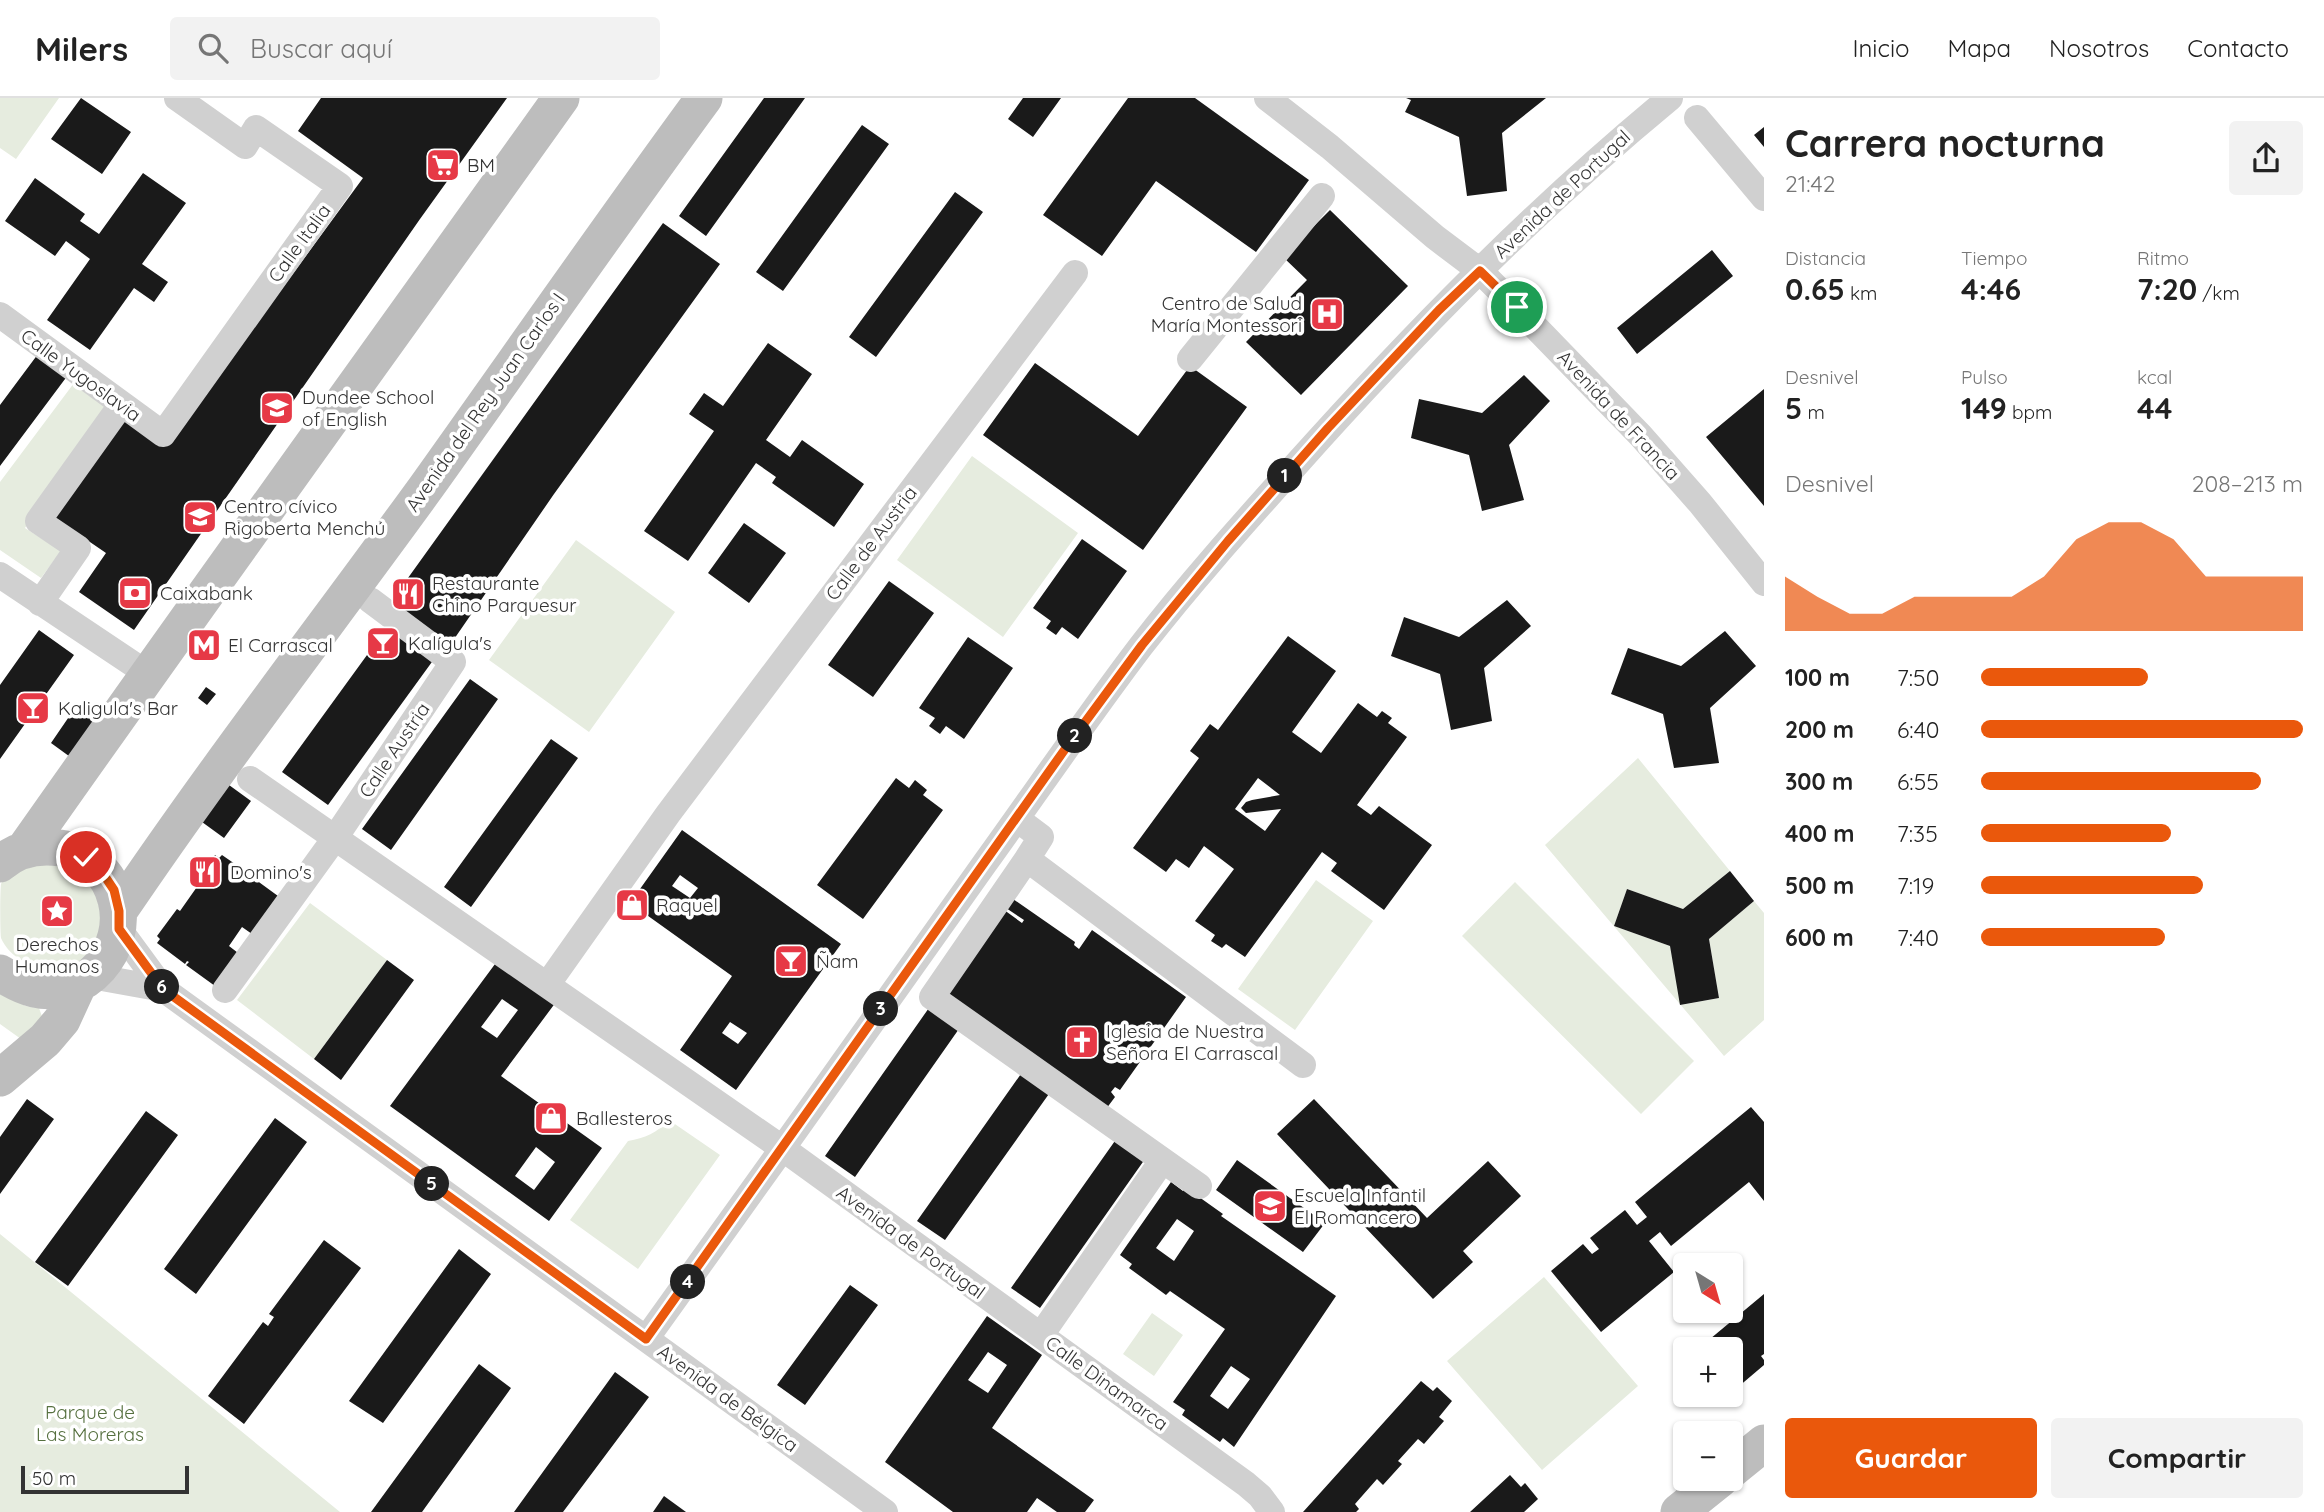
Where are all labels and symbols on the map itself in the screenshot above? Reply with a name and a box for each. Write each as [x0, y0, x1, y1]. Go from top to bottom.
street label: Avenida de Portugal [1489, 125, 1635, 263]
supermarket icon: BM [424, 146, 462, 184]
place label: BM [467, 153, 495, 177]
street label: Calle Italia [263, 199, 335, 287]
pin [1487, 277, 1547, 337]
street label: Avenida del Rey Juan Carlos I [400, 288, 570, 516]
place label: Centro de Salud María Montessori [1151, 291, 1302, 337]
hospital icon: Centro de Salud María Montessori [1308, 295, 1346, 333]
street label: Calle Yugoslavia [16, 323, 146, 427]
street label: Avenida de Francia [1553, 345, 1685, 485]
place label: Dundee School of English [302, 385, 434, 431]
school or university icon: Dundee School of English [258, 389, 296, 427]
pin: 1 [1268, 458, 1302, 494]
street label: Calle de Austria [820, 481, 922, 605]
place label: Centro cívico Rigoberta Menchú [224, 494, 385, 540]
school or university icon: Centro cívico Rigoberta Menchú [181, 498, 219, 536]
place label: Restaurante Chino Parquesur [432, 571, 577, 617]
bank icon: Caixabank [116, 574, 154, 612]
restaurant icon: Restaurante Chino Parquesur [389, 575, 427, 613]
place label: Caixabank [160, 581, 253, 605]
bar icon: Kalígula's [364, 624, 402, 662]
metro station icon: El Carrascal [185, 626, 223, 664]
place label: Kalígula's [408, 631, 492, 655]
place label: El Carrascal [228, 633, 333, 657]
bar icon: Kaligula's Bar [14, 689, 52, 727]
place label: Kaligula's Bar [58, 696, 179, 720]
street label: Calle Austria [353, 698, 435, 802]
pin: 2 [1058, 718, 1092, 754]
pin [56, 827, 116, 887]
restaurant icon: Domino's [186, 853, 224, 891]
place label: Domino's [230, 860, 312, 884]
shop icon: Raquel [613, 886, 651, 924]
place icon: Derechos Humanos [38, 892, 76, 930]
place label: Raquel [656, 893, 718, 917]
place label: Derechos Humanos [15, 932, 99, 978]
bar icon: Ñam [772, 942, 810, 980]
place label: Ñam [816, 949, 859, 973]
pin: 6 [144, 970, 180, 1004]
pin: 3 [864, 992, 898, 1026]
place label: Iglesia de Nuestra Señora El Carrascal [1106, 1019, 1278, 1065]
church icon: Iglesia de Nuestra Señora El Carrascal [1063, 1023, 1101, 1061]
shop icon: Ballesteros [532, 1099, 570, 1137]
place label: Ballesteros [576, 1106, 673, 1130]
pin: 5 [414, 1166, 450, 1202]
street label: Avenida de Portugal [832, 1180, 990, 1304]
place label: Escuela Infantil El Romancero [1294, 1183, 1426, 1229]
school or university icon: Escuela Infantil El Romancero [1251, 1187, 1289, 1225]
north arrow [1673, 1253, 1743, 1323]
pin: 4 [670, 1264, 706, 1300]
street label: Calle Dinamarca [1041, 1330, 1173, 1436]
street label: Avenida de Bélgica [653, 1339, 803, 1457]
park label: Parque de Las Moreras [36, 1400, 144, 1446]
scale bar [21, 1463, 189, 1495]

